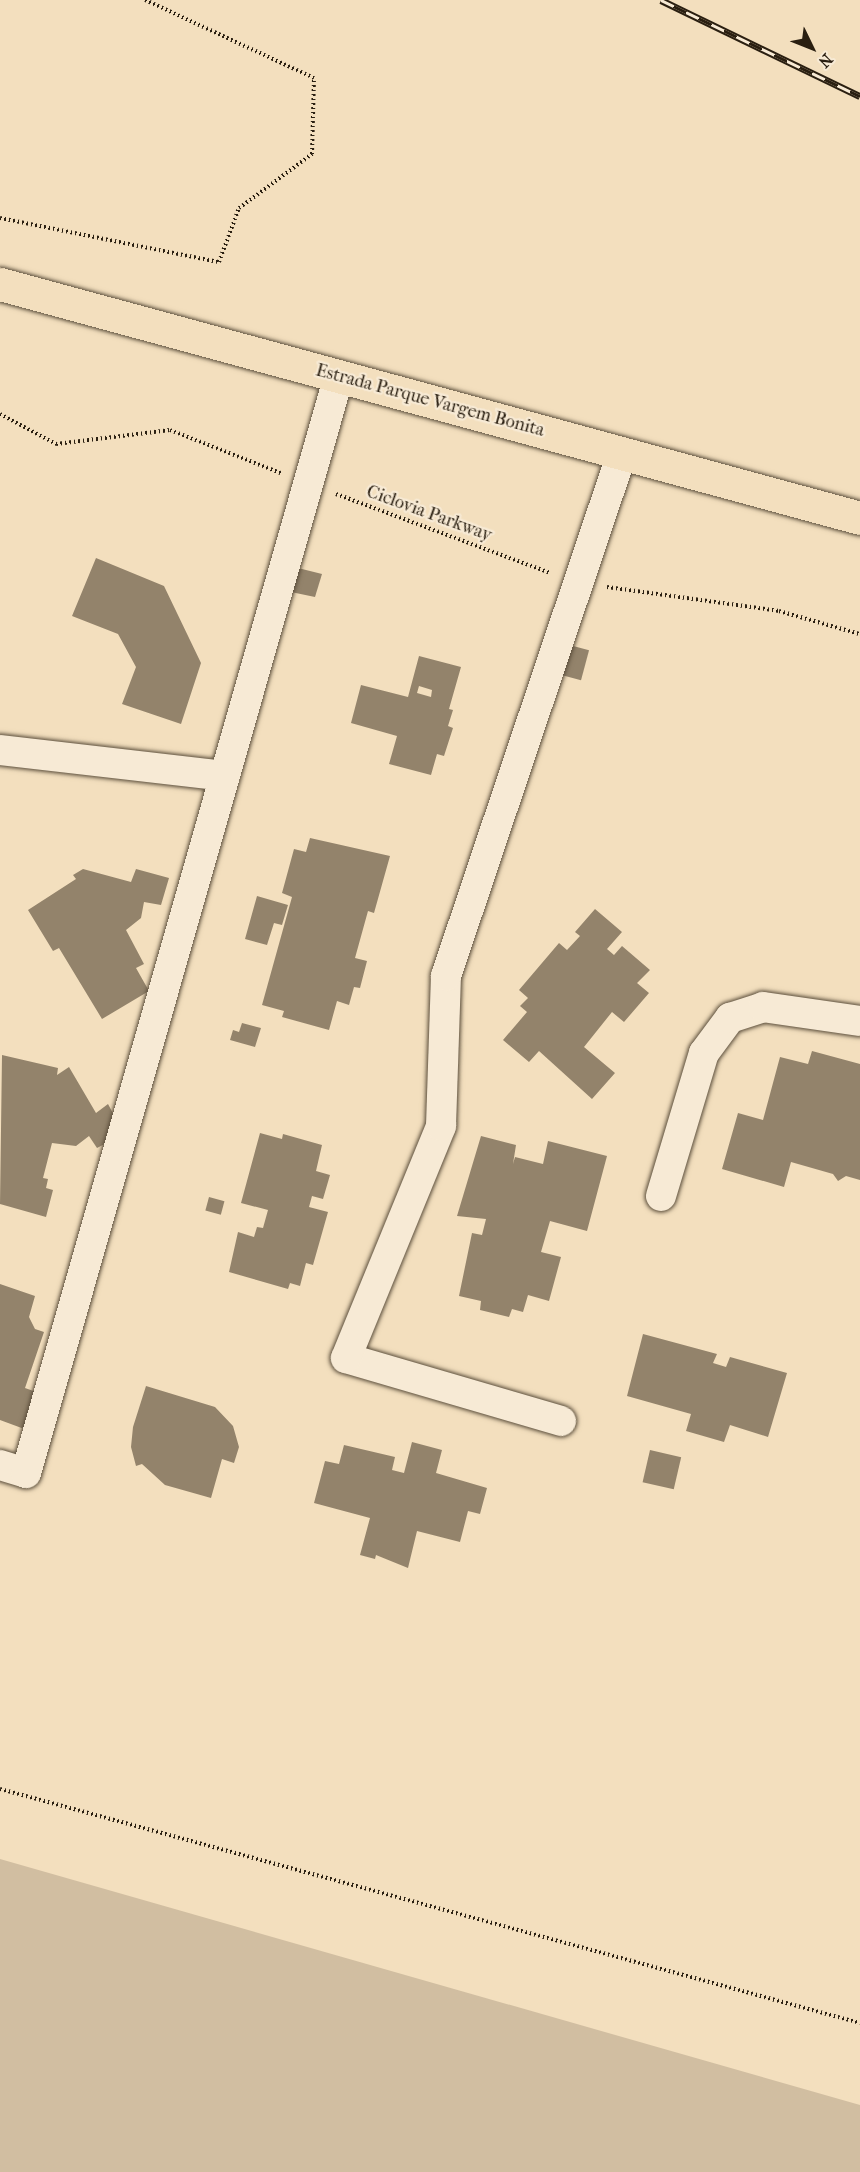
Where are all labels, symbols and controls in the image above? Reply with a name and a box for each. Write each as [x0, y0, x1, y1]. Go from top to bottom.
north arrow [782, 18, 842, 78]
text: N [814, 50, 837, 72]
street label: Estrada Parque Vargem Bonita [313, 360, 547, 442]
street label: Ciclovia Parkway [363, 481, 495, 547]

